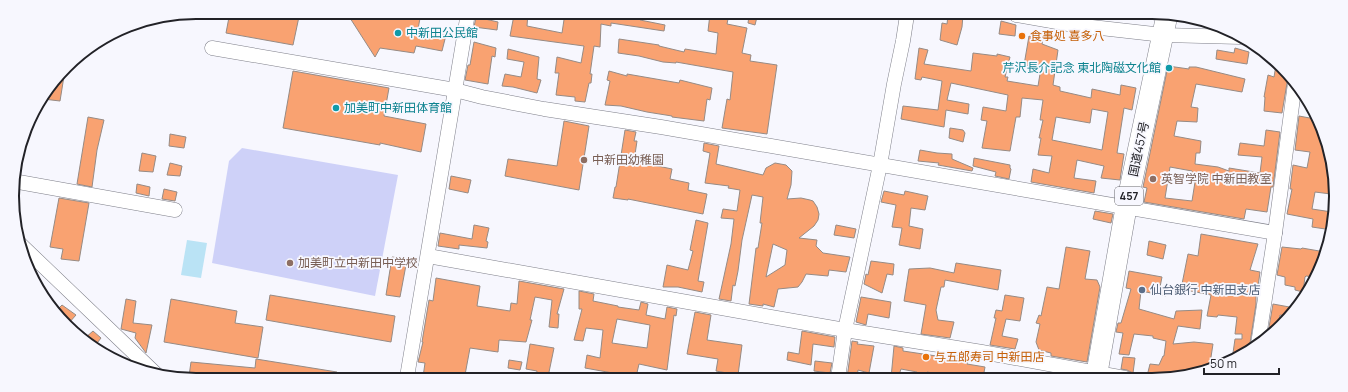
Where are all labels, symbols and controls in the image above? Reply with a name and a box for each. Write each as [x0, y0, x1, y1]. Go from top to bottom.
place label: 中新田公民館 [406, 24, 478, 41]
place label: 食事処 喜多八 [1030, 27, 1104, 44]
marker: 中新田公民館 [393, 28, 403, 38]
marker: 食事処 喜多八 [1017, 31, 1027, 41]
place label: 芹沢長介記念 東北陶磁文化館 [1003, 59, 1161, 76]
marker: 芹沢長介記念 東北陶磁文化館 [1164, 63, 1174, 73]
place label: 加美町中新田体育館 [344, 99, 452, 116]
marker: 加美町中新田体育館 [331, 103, 341, 113]
street label: 国道457号 [1124, 120, 1153, 178]
place label: 中新田幼稚園 [592, 151, 664, 168]
marker: 中新田幼稚園 [579, 155, 589, 165]
place label: 英智学院 中新田教室 [1161, 170, 1271, 187]
marker: 英智学院 中新田教室 [1148, 174, 1158, 184]
road number: 457 [1115, 187, 1143, 205]
place label: 加美町立中新田中学校 [298, 254, 418, 271]
marker: 加美町立中新田中学校 [285, 258, 295, 268]
place label: 仙台銀行 中新田支店 [1150, 281, 1260, 298]
marker: 仙台銀行 中新田支店 [1137, 285, 1147, 295]
place label: 与五郎寿司 中新田店 [934, 348, 1044, 365]
scale bar [1204, 350, 1279, 376]
marker: 与五郎寿司 中新田店 [921, 352, 931, 362]
text: 50 m [1210, 355, 1237, 372]

